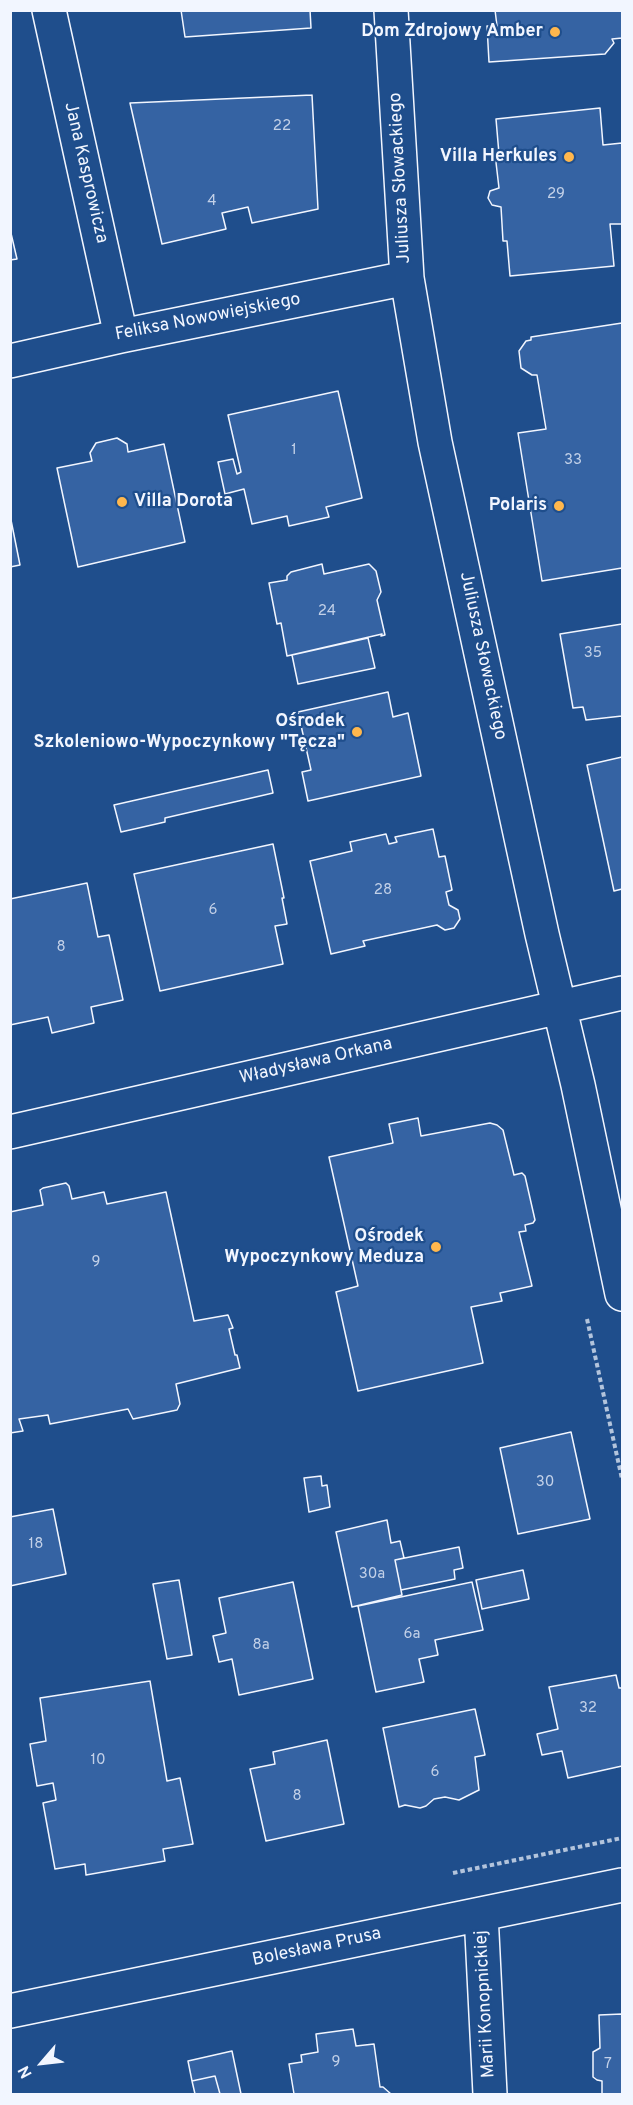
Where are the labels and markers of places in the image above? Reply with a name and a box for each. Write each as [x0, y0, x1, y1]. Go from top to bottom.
place label: Dom Zdrojowy Amber [361, 21, 543, 43]
marker: Dom Zdrojowy Amber [548, 25, 562, 39]
place label: Villa Herkules [440, 146, 557, 168]
marker: Villa Herkules [562, 150, 576, 164]
place label: Villa Dorota [134, 491, 233, 513]
marker: Villa Dorota [115, 495, 129, 509]
place label: Polaris [489, 495, 547, 517]
marker: Polaris [552, 499, 566, 513]
place label: Ośrodek Szkoleniowo-Wypoczynkowy "Tęcza" [34, 711, 345, 754]
marker: Ośrodek Szkoleniowo-Wypoczynkowy "Tęcza" [350, 725, 364, 739]
place label: Ośrodek Wypoczynkowy Meduza [224, 1226, 424, 1268]
marker: Ośrodek Wypoczynkowy Meduza [429, 1240, 443, 1254]

